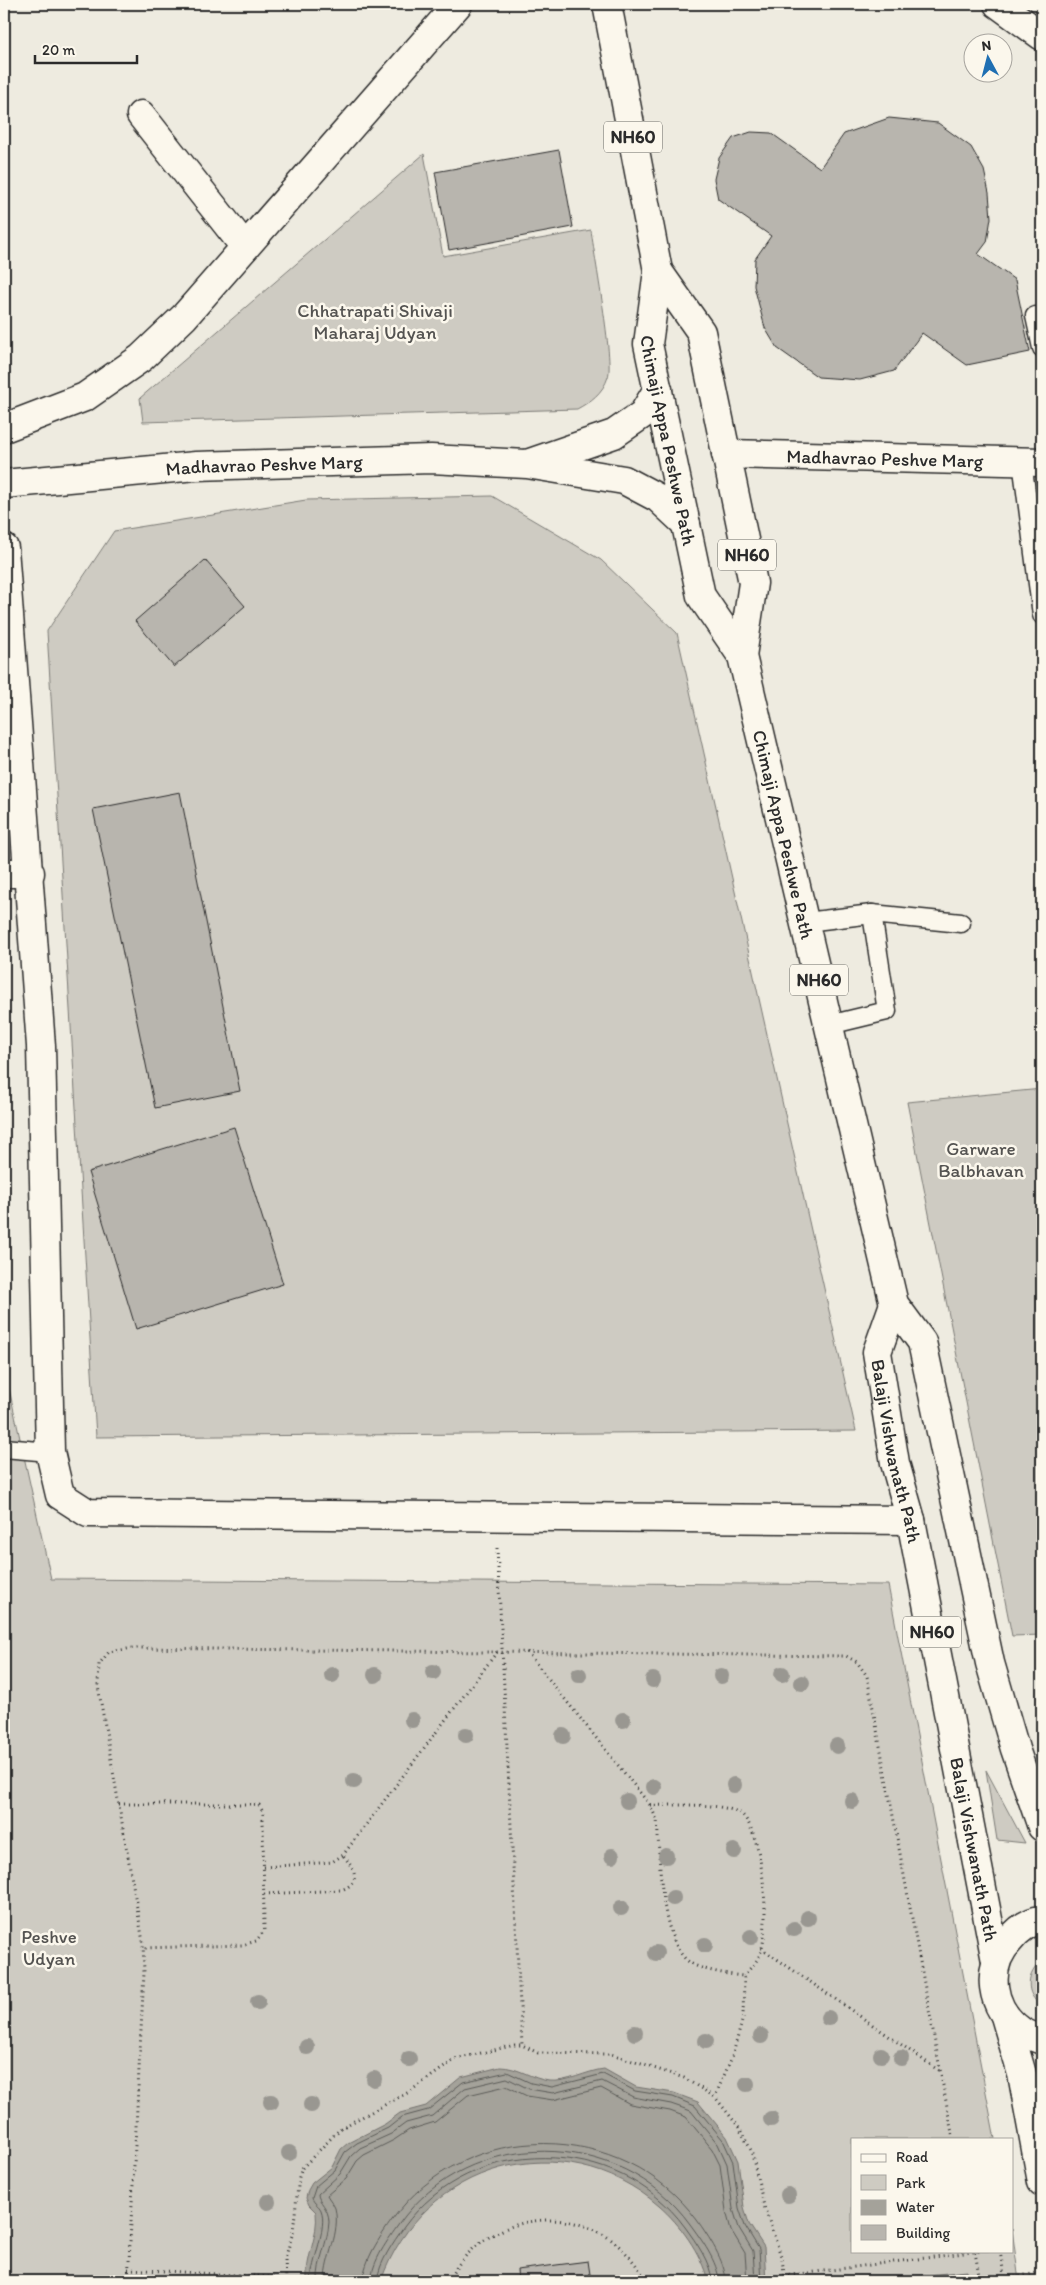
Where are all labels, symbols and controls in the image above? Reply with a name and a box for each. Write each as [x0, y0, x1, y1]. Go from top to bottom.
scale bar [35, 32, 138, 64]
north arrow [964, 32, 1014, 82]
text: N [981, 37, 992, 55]
text: 20 m [42, 41, 76, 59]
road number: NH60 [604, 121, 662, 152]
park label: Chhatrapati Shivaji Maharaj Udyan [297, 299, 453, 344]
street label: Chimaji Appa Peshwe Path [636, 334, 702, 548]
street label: Madhavrao Peshve Marg [786, 444, 984, 472]
street label: Madhavrao Peshve Marg [165, 450, 363, 480]
road number: NH60 [718, 540, 776, 570]
street label: Chimaji Appa Peshwe Path [748, 728, 820, 942]
road number: NH60 [790, 964, 848, 996]
park label: Garware Balbhavan [938, 1137, 1024, 1182]
street label: Balaji Vishwanath Path [867, 1357, 927, 1546]
road number: NH60 [903, 1616, 961, 1648]
street label: Balaji Vishwanath Path [945, 1755, 1004, 1944]
park label: Peshve Udyan [21, 1925, 77, 1970]
legend [851, 2138, 1014, 2252]
text: Road [896, 2148, 929, 2166]
text: Park [896, 2174, 926, 2192]
text: Water [896, 2198, 935, 2216]
text: Building [896, 2224, 950, 2242]

